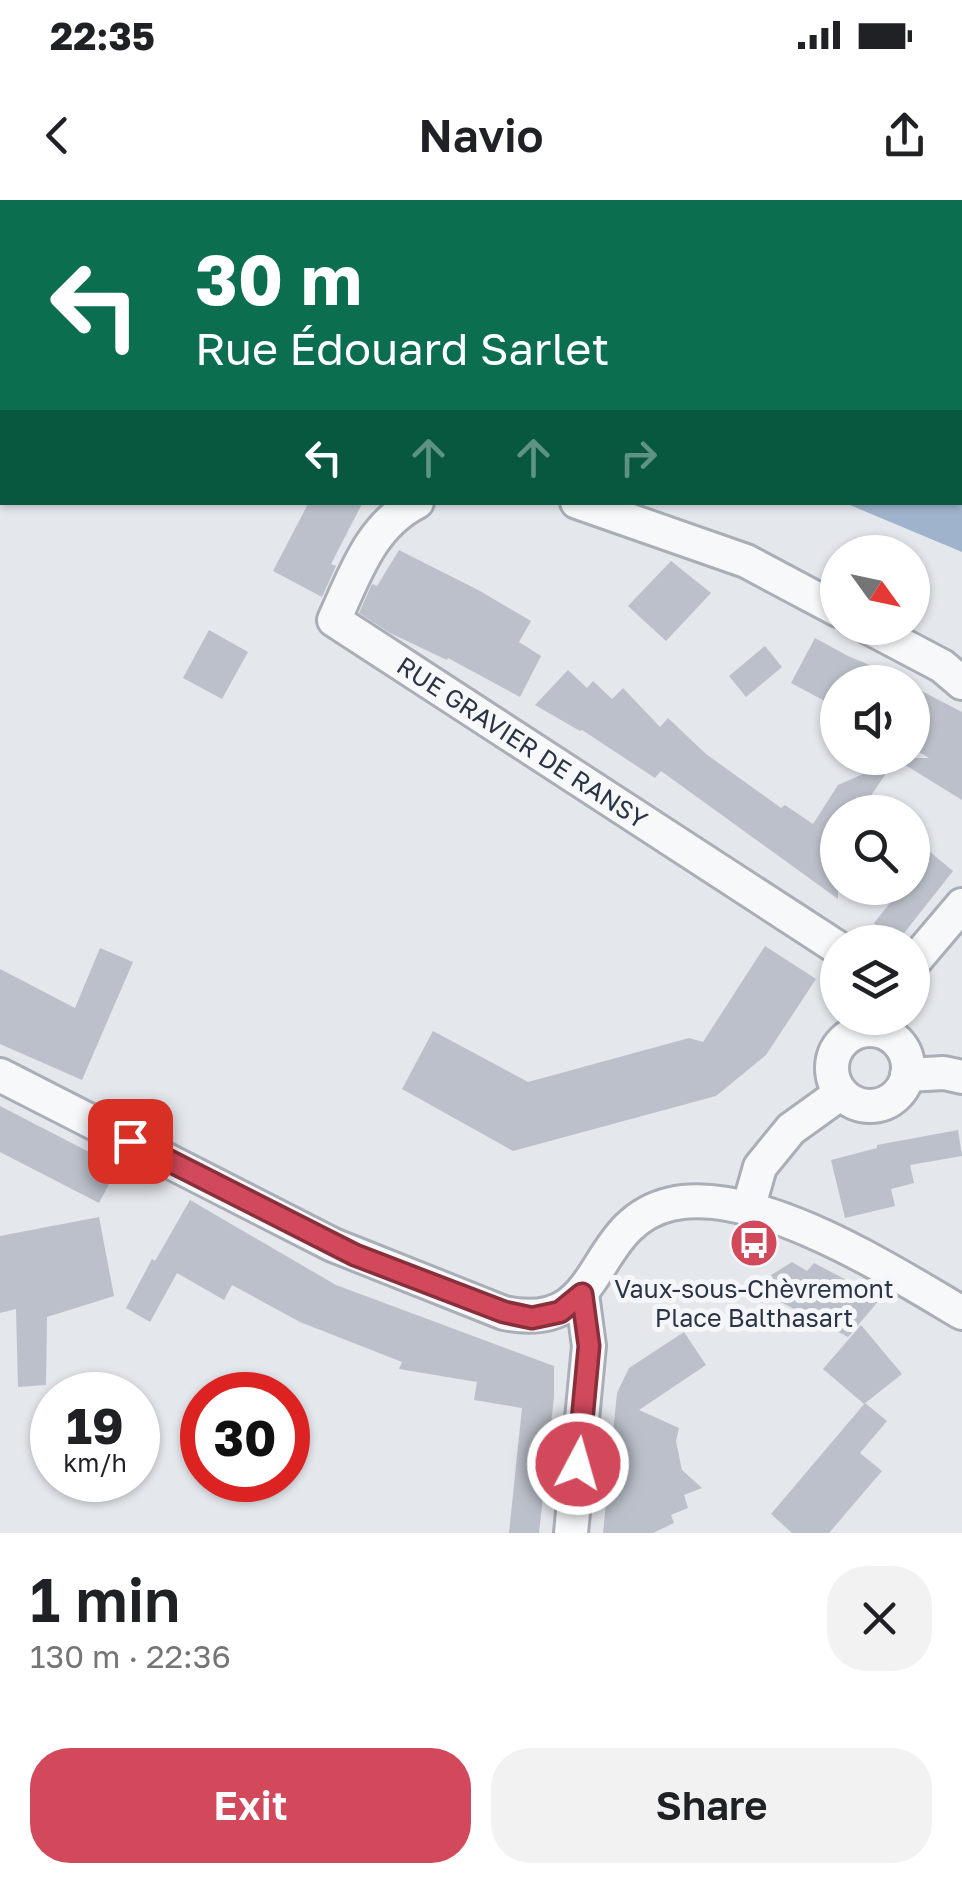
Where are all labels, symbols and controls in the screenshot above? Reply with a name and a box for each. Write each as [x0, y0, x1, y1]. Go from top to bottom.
text: 22:35 [50, 13, 155, 58]
icon: back [30, 108, 85, 163]
text: Navio [419, 108, 543, 162]
icon: share [877, 108, 932, 163]
text: 30 m [195, 236, 362, 320]
icon: left [30, 240, 160, 370]
text: Rue Édouard Sarlet [195, 321, 609, 375]
icon: left [296, 430, 351, 485]
icon: ahead [401, 430, 456, 485]
icon: ahead [506, 430, 561, 485]
icon: right [611, 430, 666, 485]
north arrow [820, 535, 930, 645]
map controls [820, 535, 930, 1035]
street label: RUE GRAVIER DE RANSY [392, 649, 653, 835]
button: sound [820, 665, 930, 775]
button: search [820, 795, 930, 905]
button: layers [820, 925, 930, 1035]
pin [88, 1099, 173, 1184]
icon: arrive [103, 1114, 158, 1169]
bus stop icon: Vaux-sous-Chèvremont Place Balthasart [728, 1217, 780, 1269]
place label: Vaux-sous-Chèvremont Place Balthasart [614, 1273, 894, 1333]
speed limit sign: 30 [180, 1372, 310, 1502]
text: 19 [66, 1395, 124, 1455]
position arrow [526, 1412, 630, 1516]
text: km/h [63, 1447, 127, 1478]
text: 1 min [30, 1563, 180, 1635]
button: close [827, 1566, 932, 1671]
text: 130 m · 22:36 [30, 1637, 231, 1675]
button: Exit [30, 1748, 471, 1863]
button: Share [491, 1748, 932, 1863]

